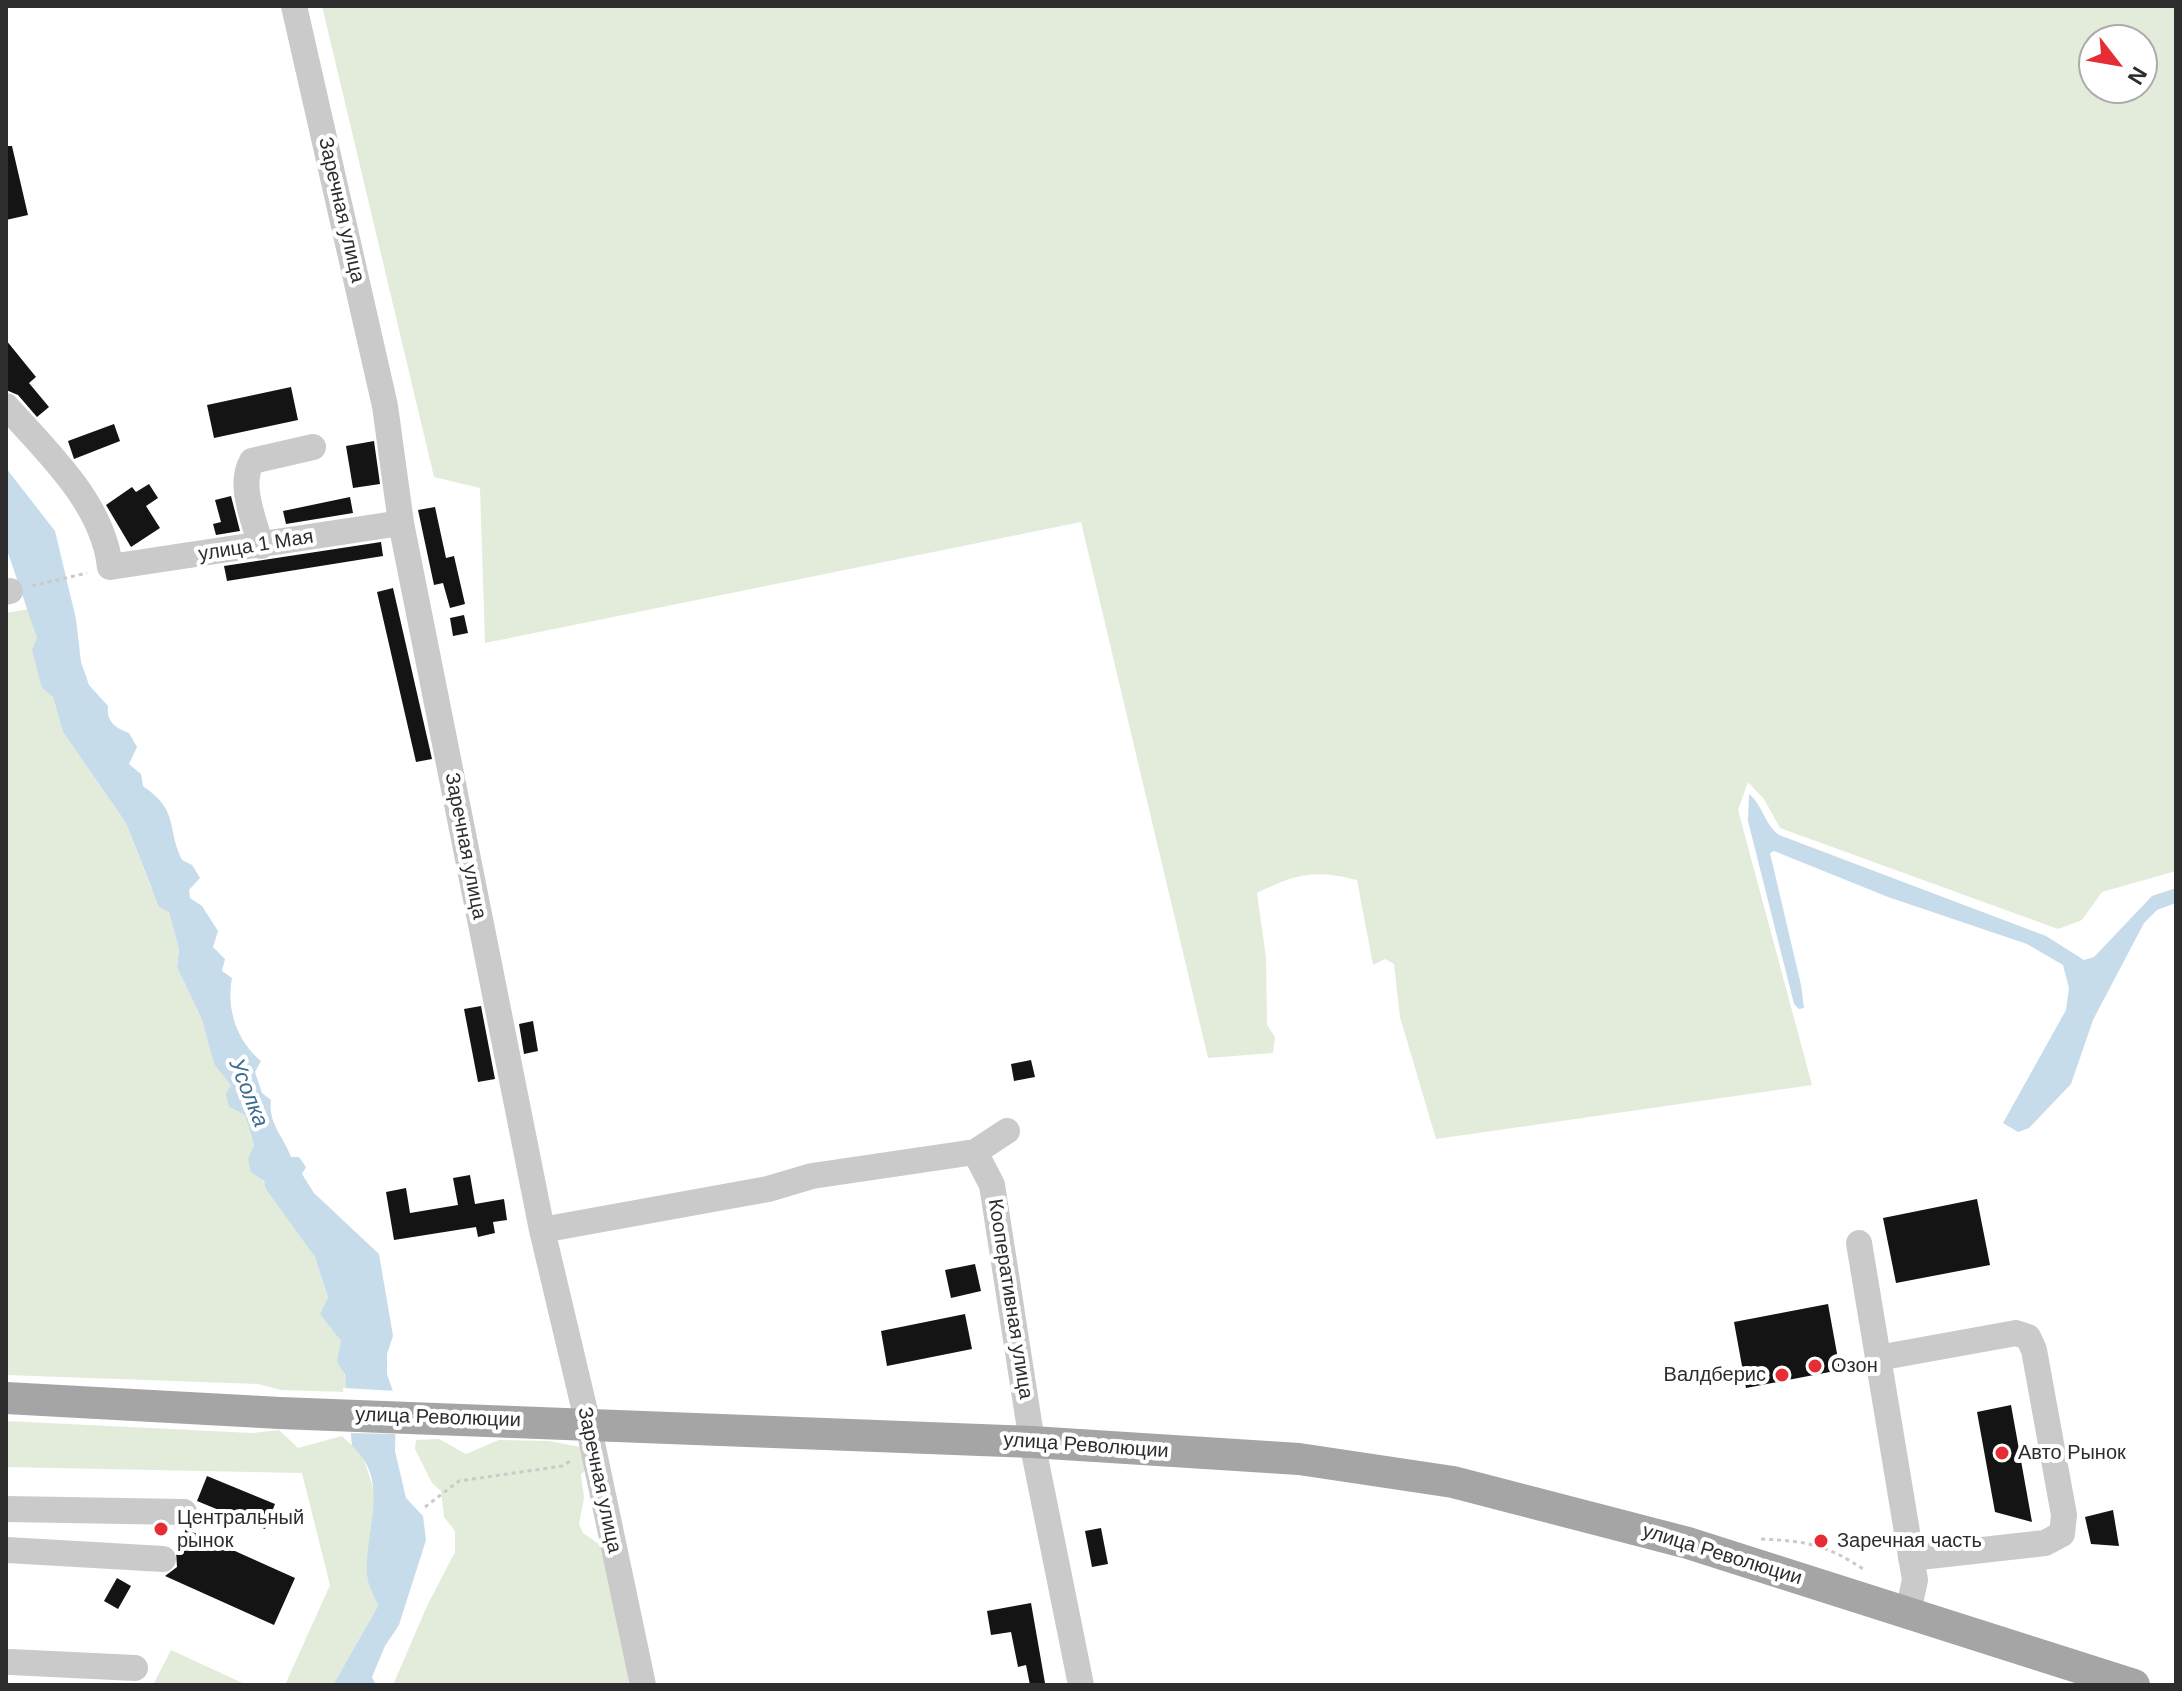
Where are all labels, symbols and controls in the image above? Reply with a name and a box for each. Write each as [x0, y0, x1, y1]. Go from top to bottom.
north arrow [2078, 24, 2158, 104]
text: N [2122, 62, 2152, 89]
street label: Заречная улица [313, 135, 369, 285]
street label: улица 1 Мая [197, 525, 315, 567]
street label: Заречная улица [439, 771, 491, 921]
water label: Усолка [222, 1055, 274, 1131]
street label: Кооперативная улица [982, 1197, 1038, 1401]
place label: Озон [1831, 1354, 1878, 1378]
marker: Озон [1806, 1357, 1824, 1375]
place label: Валдберис [1664, 1363, 1766, 1387]
marker: Валдберис [1773, 1366, 1791, 1384]
street label: улица Революции [355, 1403, 521, 1433]
street label: Заречная улица [572, 1405, 626, 1555]
street label: улица Революции [1003, 1428, 1169, 1464]
place label: Авто Рынок [2018, 1441, 2126, 1465]
marker: Авто Рынок [1993, 1444, 2011, 1462]
place label: Центральный рынок [177, 1506, 304, 1553]
street label: улица Революции [1639, 1519, 1805, 1591]
marker: Центральный рынок [152, 1520, 170, 1538]
place label: Заречная часть [1837, 1529, 1982, 1553]
marker: Заречная часть [1812, 1532, 1830, 1550]

